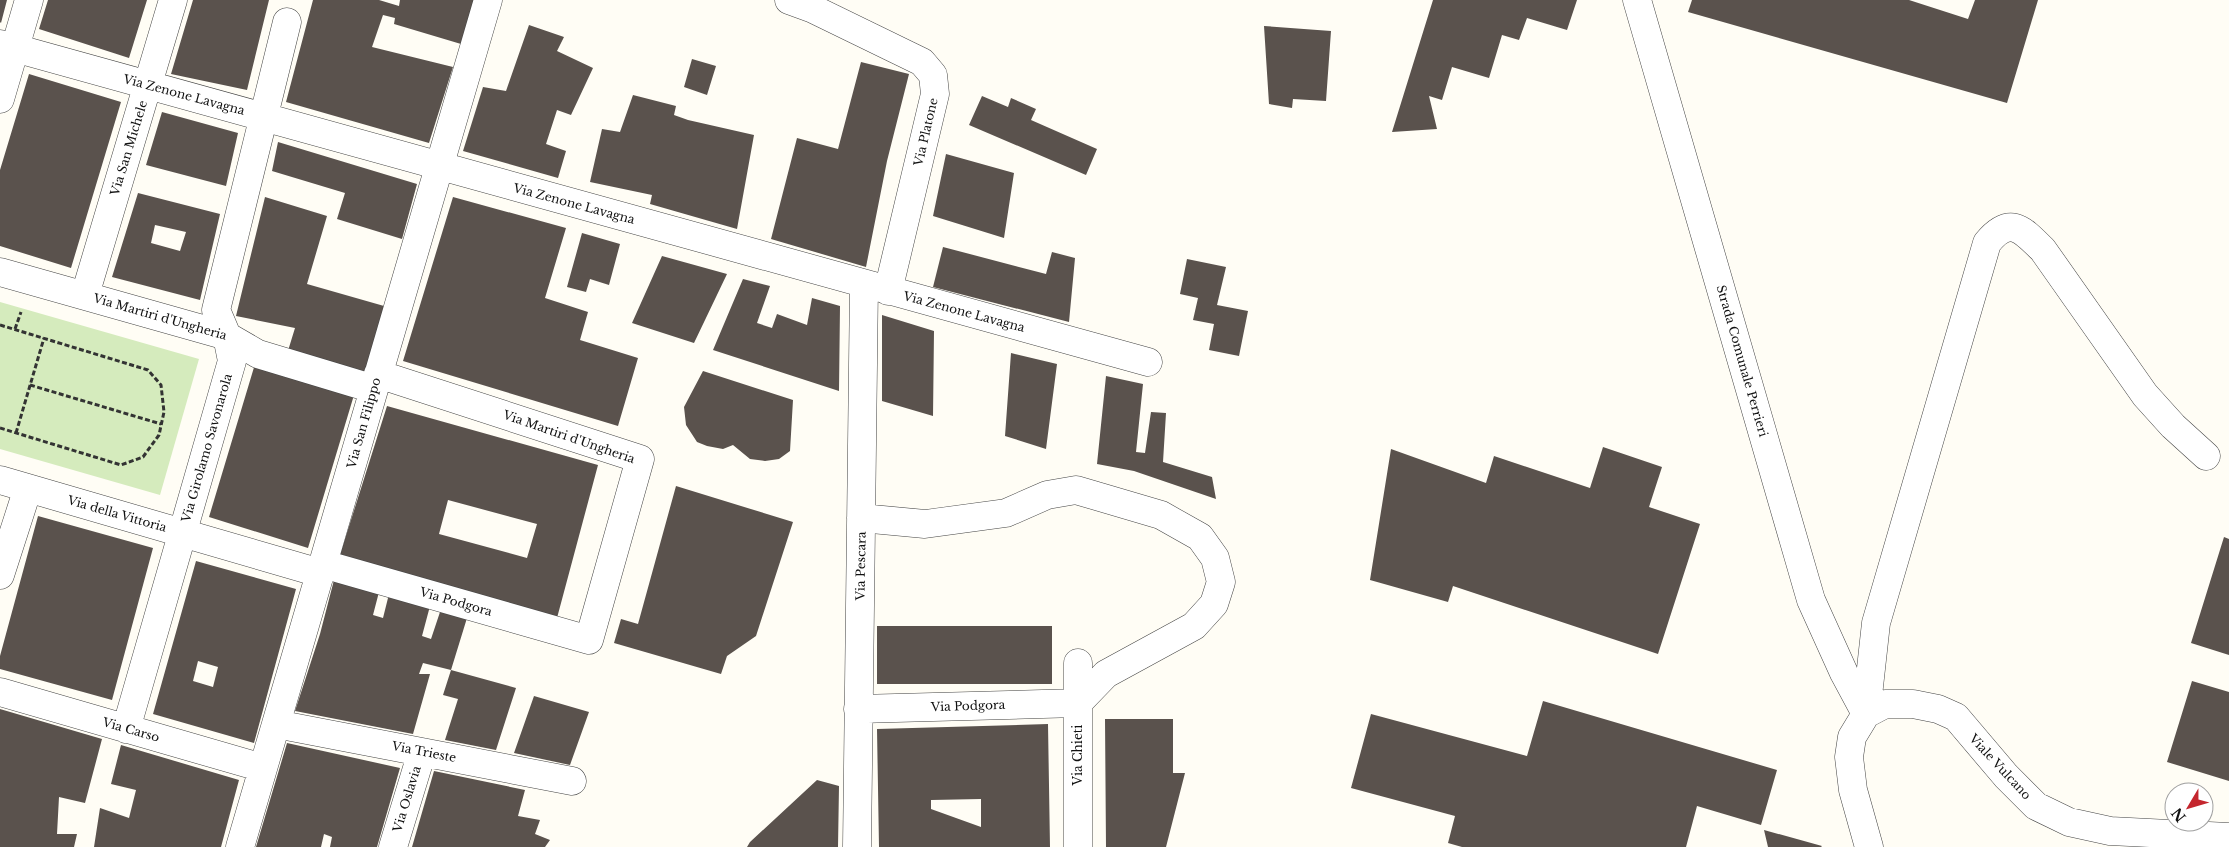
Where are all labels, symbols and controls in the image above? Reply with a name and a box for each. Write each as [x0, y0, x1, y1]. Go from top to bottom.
street label: Via Zenone Lavagna [121, 71, 247, 118]
street label: Via Platone [910, 96, 941, 168]
street label: Via San Michele [107, 98, 150, 198]
street label: Via Zenone Lavagna [511, 180, 637, 227]
street label: Strada Comunale Perrieri [1714, 283, 1771, 438]
street label: Via Zenone Lavagna [901, 288, 1027, 335]
street label: Via Martiri d'Ungheria [91, 290, 229, 343]
street label: Via Girolamo Savonarola [178, 371, 235, 525]
street label: Via San Filippo [343, 376, 384, 471]
street label: Via Martiri d'Ungheria [500, 407, 637, 466]
street label: Via della Vittoria [65, 492, 169, 535]
street label: Via Pescara [852, 531, 869, 602]
street label: Via Podgora [417, 584, 494, 619]
street label: Via Podgora [929, 697, 1006, 714]
street label: Via Carso [100, 714, 162, 745]
street label: Via Chieti [1070, 725, 1085, 786]
street label: Viale Vulcano [1966, 730, 2035, 803]
street label: Via Trieste [390, 738, 458, 765]
street label: Via Oslavia [389, 764, 424, 835]
north arrow [2164, 782, 2214, 832]
text: N [2168, 804, 2190, 826]

